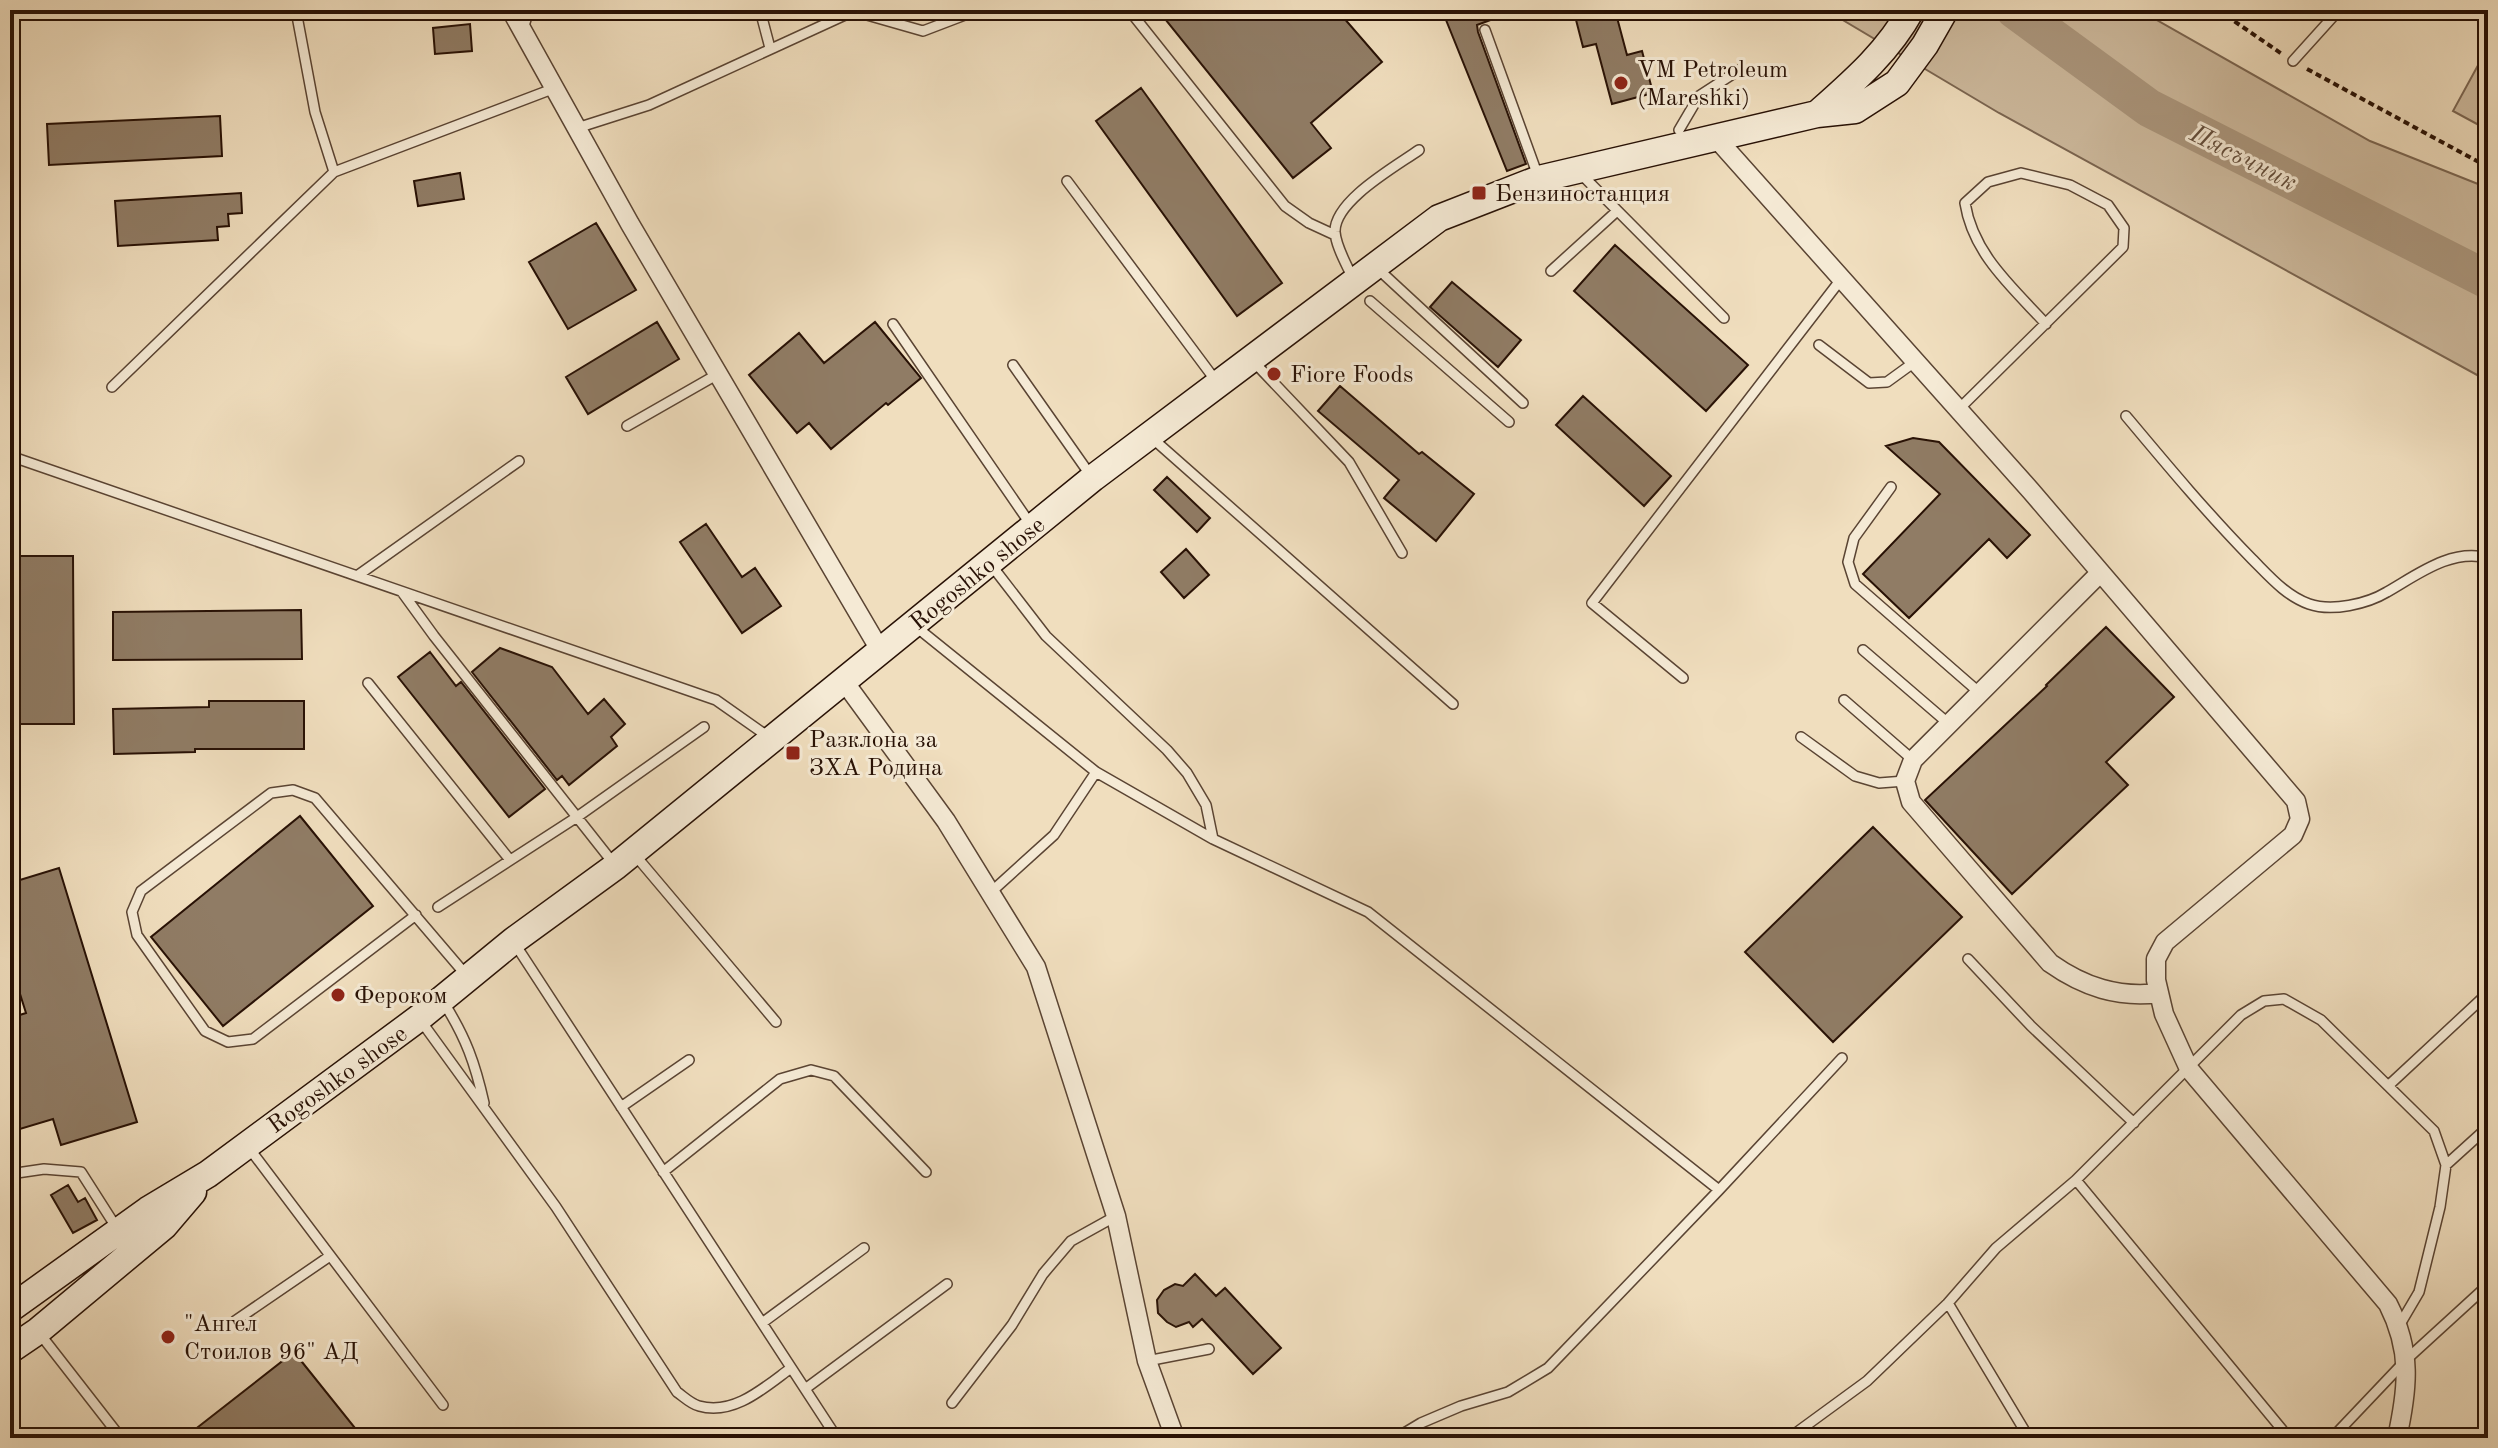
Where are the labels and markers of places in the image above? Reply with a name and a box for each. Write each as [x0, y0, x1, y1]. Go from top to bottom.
place label: VM Petroleum (Mareshki) [1637, 59, 1788, 111]
marker: VM Petroleum (Mareshki) [1612, 74, 1630, 92]
place label: Бензиностанция [1495, 183, 1670, 207]
marker: Бензиностанция [1470, 184, 1488, 202]
place label: Fiore Foods [1290, 364, 1413, 388]
marker: Fiore Foods [1265, 365, 1283, 383]
place label: Разклона за ЗХА Родина [809, 729, 943, 781]
marker: Разклона за ЗХА Родина [784, 744, 802, 762]
place label: Фероком [354, 985, 447, 1009]
marker: Фероком [329, 986, 347, 1004]
place label: "Ангел Стоилов 96" АД [184, 1313, 359, 1365]
marker: "Ангел Стоилов 96" АД [159, 1328, 177, 1346]

